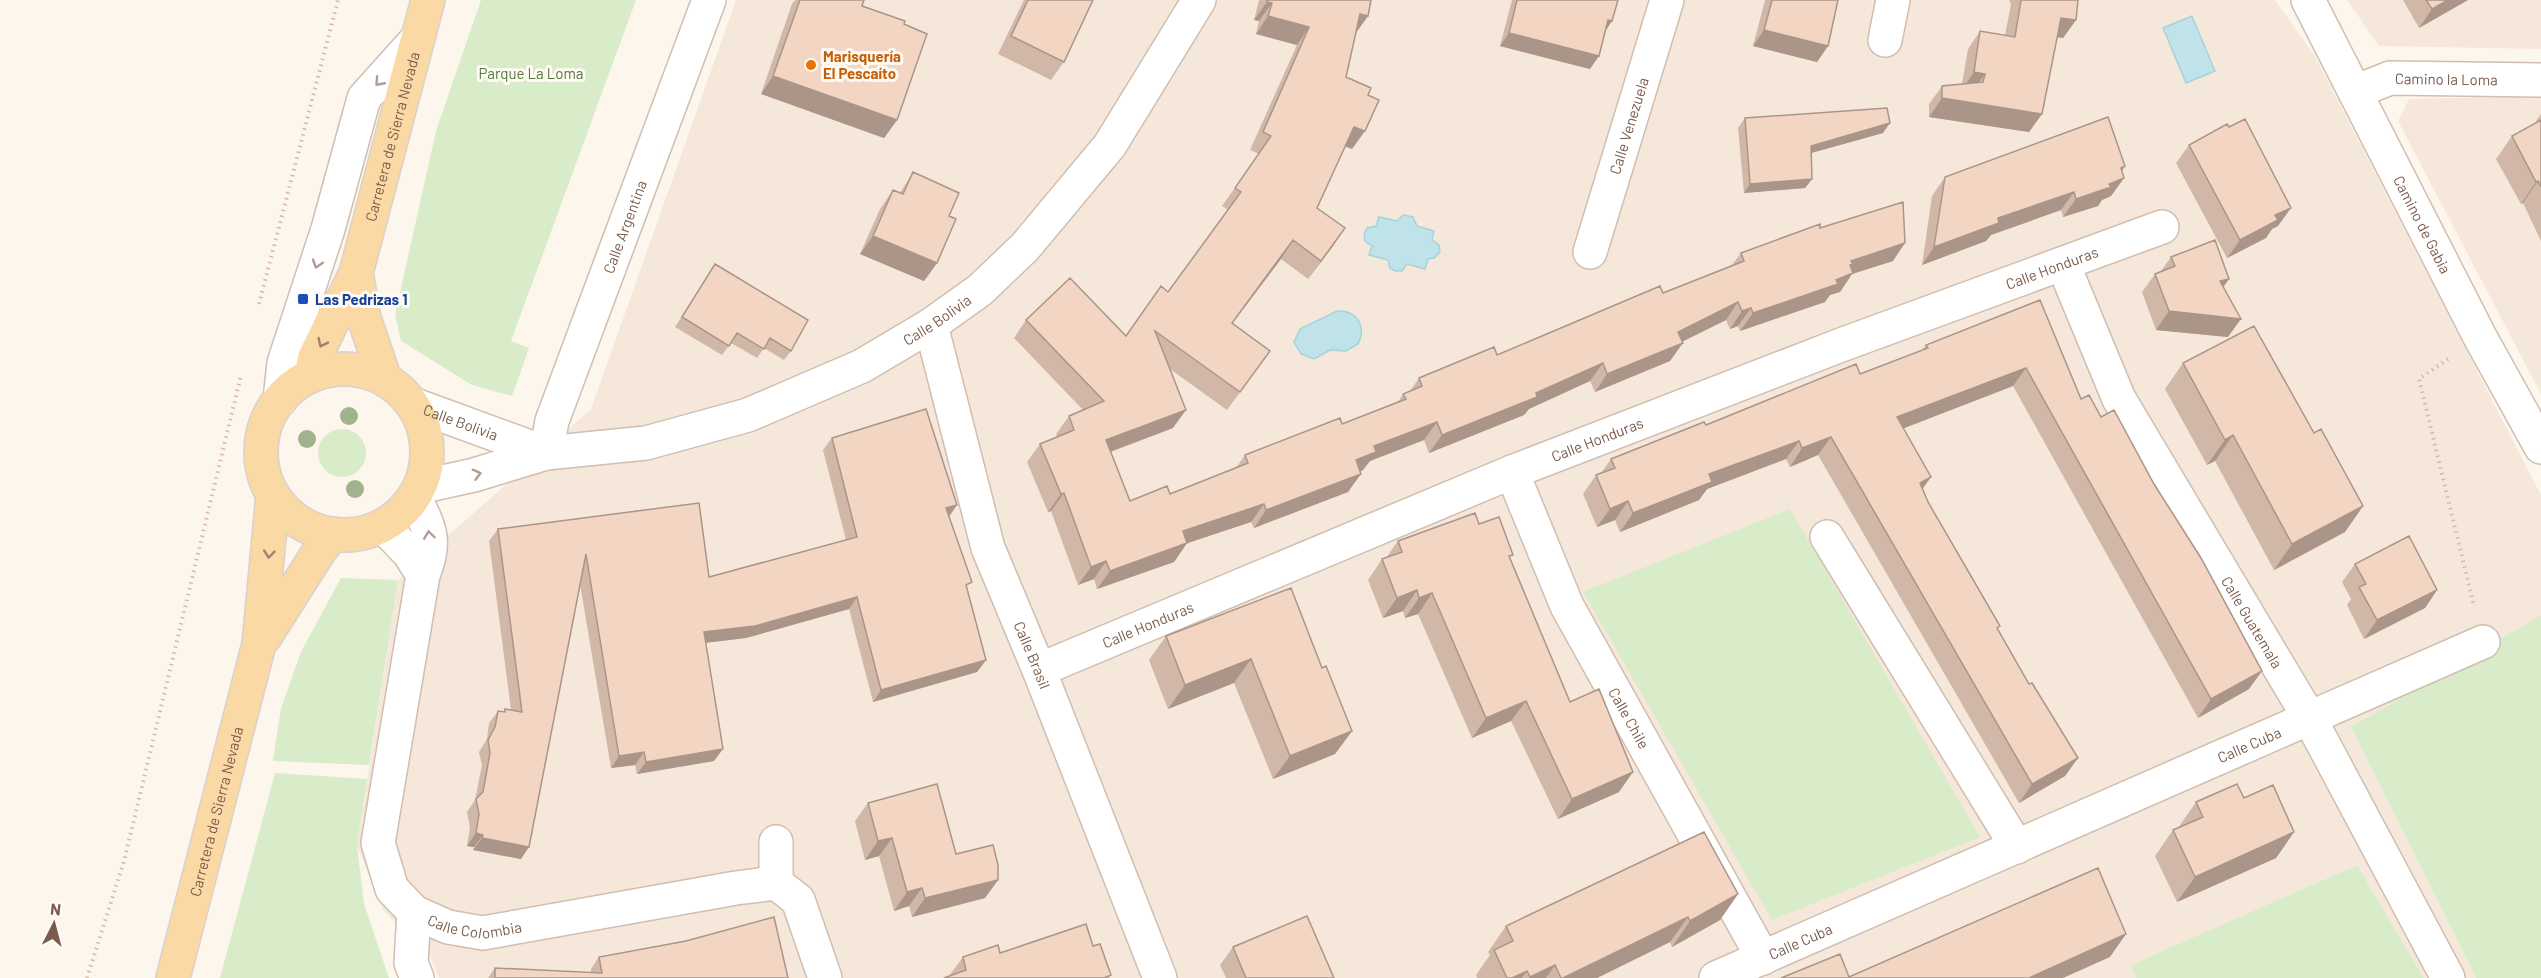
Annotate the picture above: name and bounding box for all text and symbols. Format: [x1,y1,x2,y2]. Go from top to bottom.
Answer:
place label: Marisquería El Pescaíto [823,47,901,82]
street label: Carretera de Sierra Nevada [361,50,423,223]
marker: Marisquería El Pescaíto [804,58,818,72]
park label: Parque La Loma [478,64,584,82]
street label: Camino la Loma [2395,69,2498,88]
one-way arrow [375,75,386,86]
street label: Calle Venezuela [1605,75,1652,176]
street label: Camino de Gabia [2390,172,2455,277]
street label: Calle Argentina [599,177,650,276]
street label: Calle Honduras [2003,242,2100,293]
one-way arrow [311,258,324,269]
place label: Las Pedrizas 1 [315,290,407,308]
street label: Calle Bolivia [900,290,974,349]
marker: Las Pedrizas 1 [296,292,310,306]
one-way arrow [318,336,330,347]
street label: Calle Bolivia [421,400,501,444]
street label: Calle Honduras [1549,413,1646,465]
one-way arrow [471,469,481,481]
one-way arrow [423,530,436,540]
one-way arrow [263,549,276,558]
street label: Calle Guatemala [2218,573,2287,671]
street label: Calle Honduras [1100,597,1196,651]
street label: Calle Brasil [1011,618,1054,691]
street label: Calle Chile [1605,684,1654,752]
street label: Calle Cuba [2215,723,2284,766]
street label: Carretera de Sierra Nevada [185,725,246,898]
north arrow [24,894,84,954]
text: N [49,899,62,919]
street label: Calle Colombia [425,910,523,942]
street label: Calle Cuba [1766,919,1835,963]

